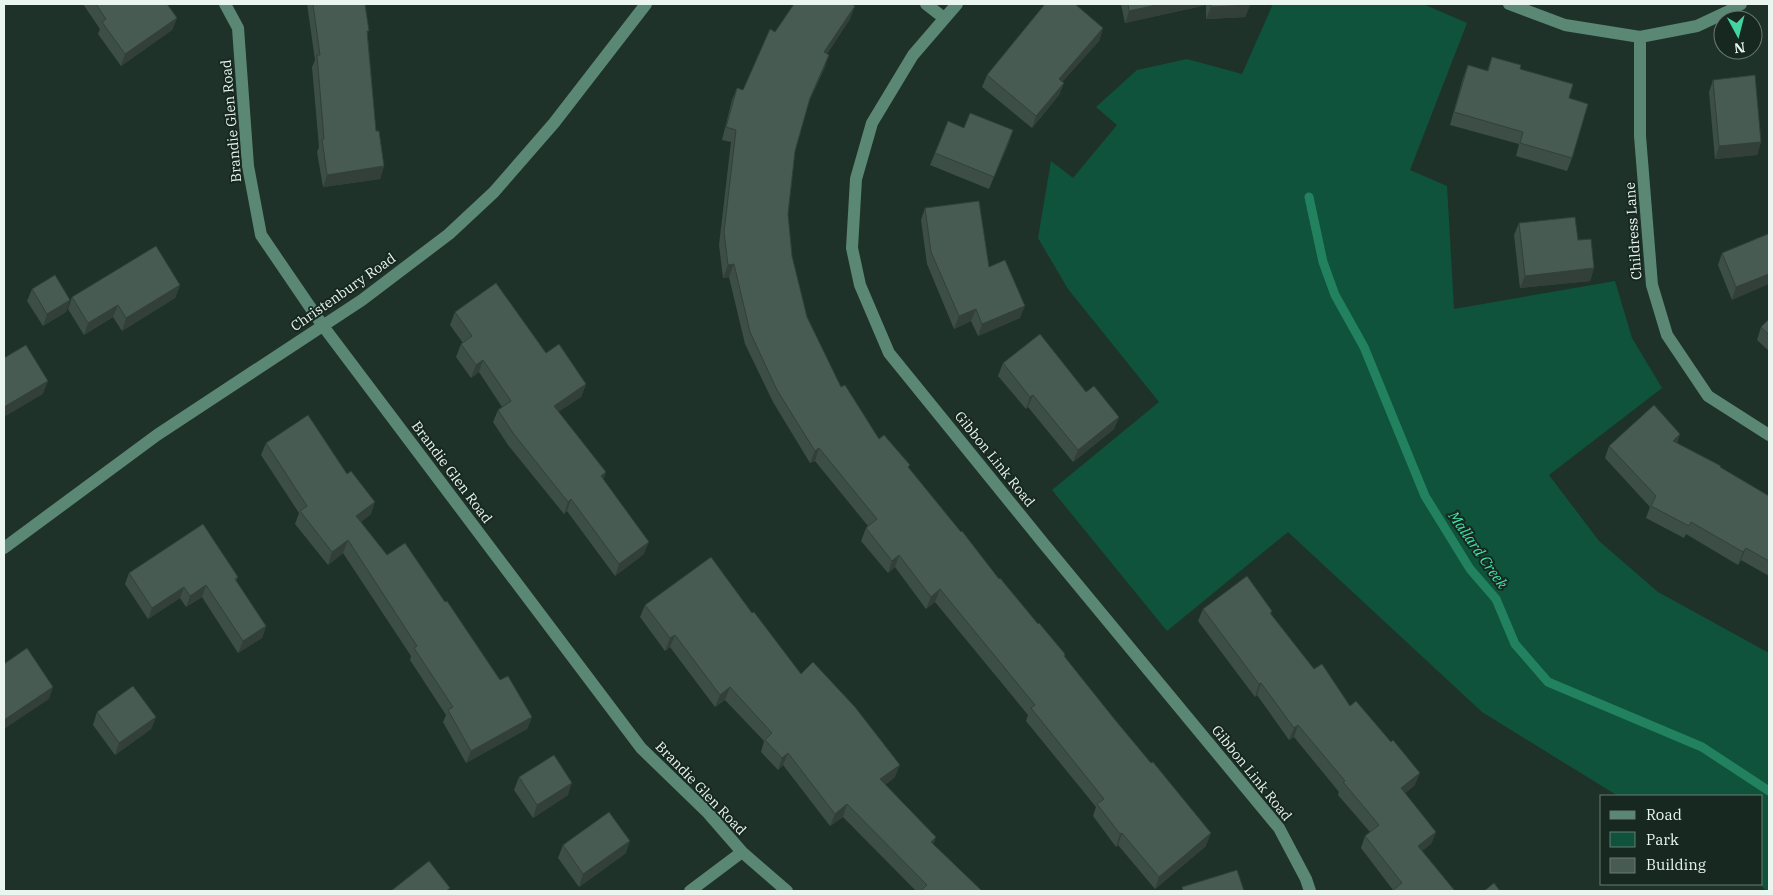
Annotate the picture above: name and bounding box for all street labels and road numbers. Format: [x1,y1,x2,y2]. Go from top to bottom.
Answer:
street label: Brandie Glen Road [217,58,245,183]
street label: Childress Lane [1621,182,1645,280]
street label: Christenbury Road [287,249,399,335]
street label: Gibbon Link Road [951,407,1039,511]
street label: Brandie Glen Road [408,417,497,527]
street label: Gibbon Link Road [1208,721,1296,825]
street label: Brandie Glen Road [652,737,751,839]

